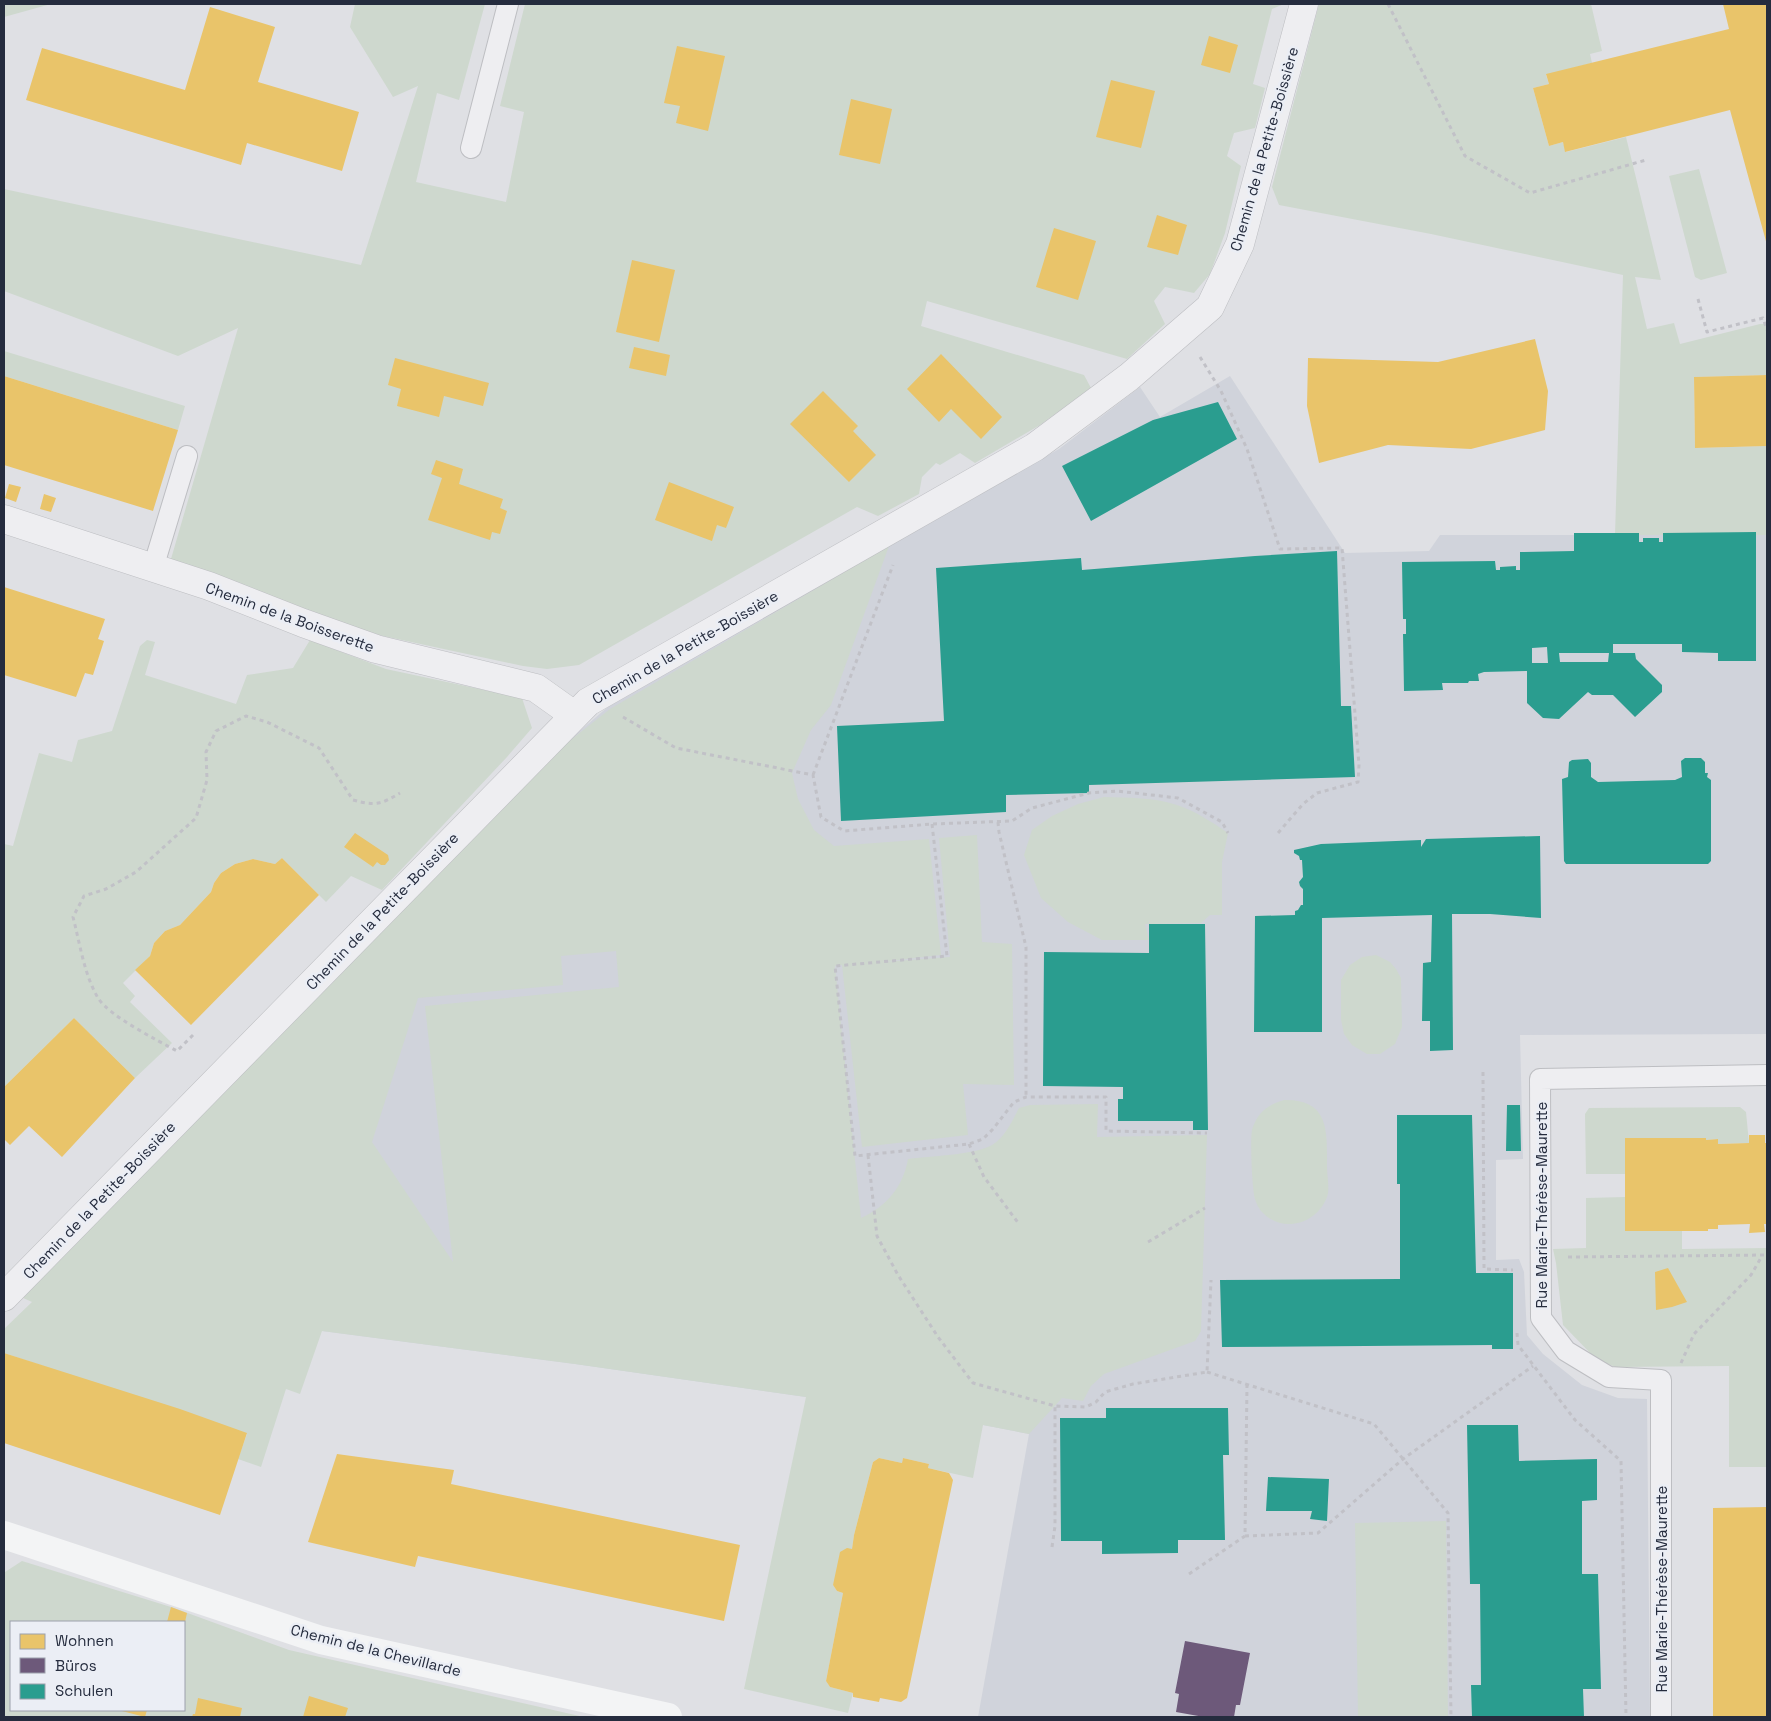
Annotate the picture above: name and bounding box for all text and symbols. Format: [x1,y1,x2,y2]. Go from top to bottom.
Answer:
street label: Chemin de la Petite-Boissière [1226,45,1302,253]
street label: Chemin de la Boisserette [203,578,377,656]
street label: Chemin de la Petite-Boissière [589,586,781,708]
street label: Chemin de la Petite-Boissière [302,828,462,994]
street label: Rue Marie-Thérèse-Maurette [1532,1101,1551,1309]
street label: Chemin de la Petite-Boissière [19,1117,179,1283]
street label: Rue Marie-Thérèse-Maurette [1652,1485,1671,1693]
street label: Chemin de la Chevillarde [289,1620,463,1680]
legend [10,1621,185,1711]
text: Wohnen [55,1631,114,1650]
text: Büros [55,1656,97,1675]
text: Schulen [55,1681,113,1700]

